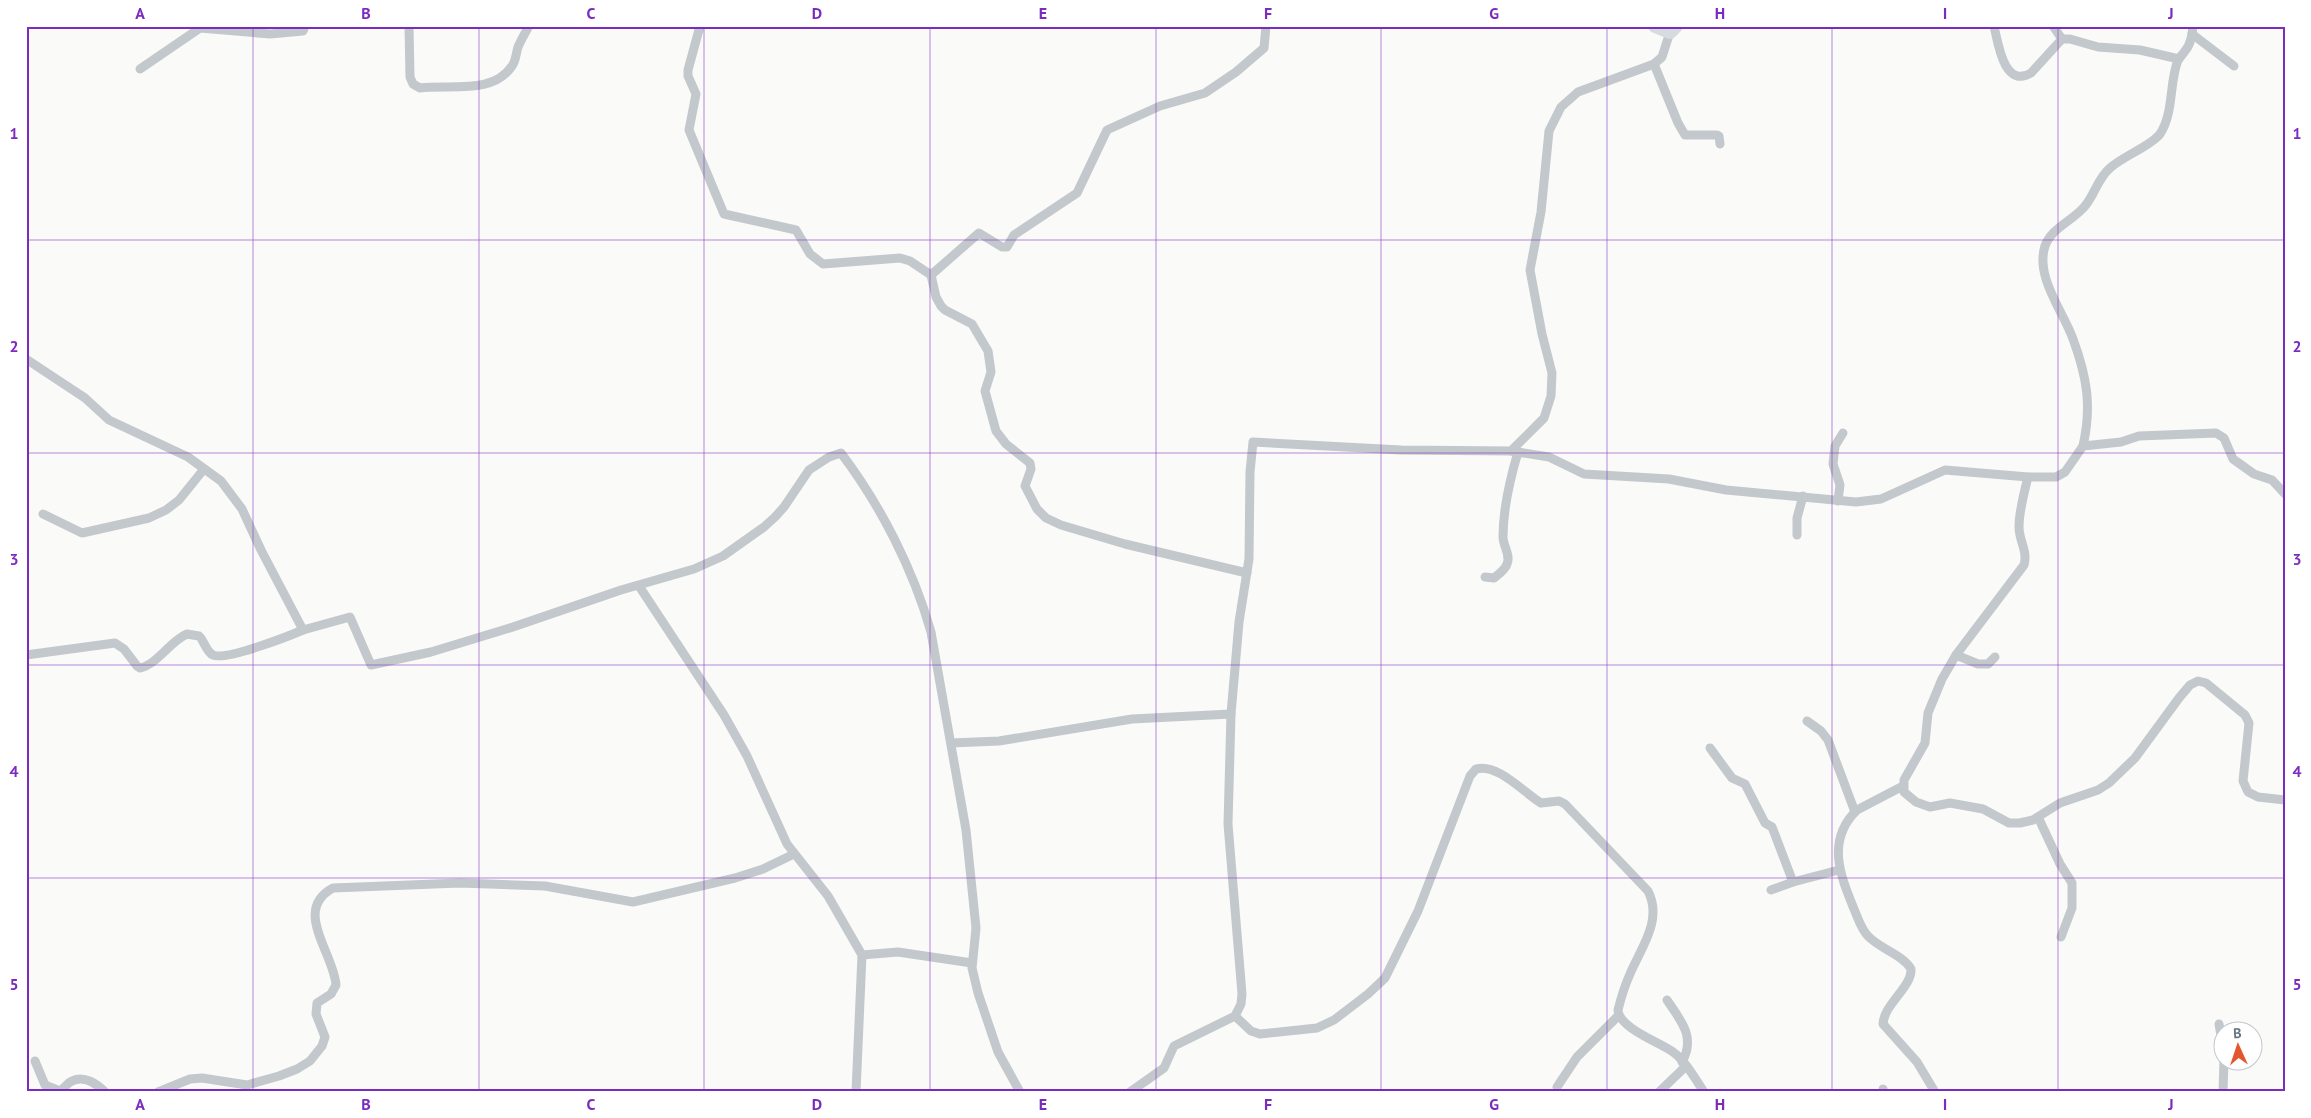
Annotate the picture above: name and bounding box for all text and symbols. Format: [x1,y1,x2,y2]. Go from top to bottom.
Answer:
text: A [135,3,145,23]
text: B [361,3,371,23]
text: C [587,3,596,23]
text: D [812,3,822,23]
text: E [1039,3,1047,23]
text: F [1264,3,1272,23]
text: G [1489,3,1499,23]
text: H [1715,3,1725,23]
text: I [1943,3,1947,23]
text: J [2167,3,2174,23]
text: 1 [9,123,19,143]
text: 1 [2292,123,2302,143]
text: 2 [9,336,19,356]
text: 2 [2292,336,2302,356]
text: 3 [9,549,19,569]
text: 3 [2292,549,2302,569]
text: 4 [9,761,19,781]
text: 4 [2292,761,2302,781]
text: 5 [9,974,19,994]
text: 5 [2292,974,2302,994]
north arrow [2214,1020,2264,1070]
text: B [2233,1024,2242,1042]
text: A [135,1094,145,1114]
text: B [361,1094,371,1114]
text: C [587,1094,596,1114]
text: D [812,1094,822,1114]
text: E [1039,1094,1047,1114]
text: F [1264,1094,1272,1114]
text: G [1489,1094,1499,1114]
text: H [1715,1094,1725,1114]
text: I [1943,1094,1947,1114]
text: J [2167,1094,2174,1114]

